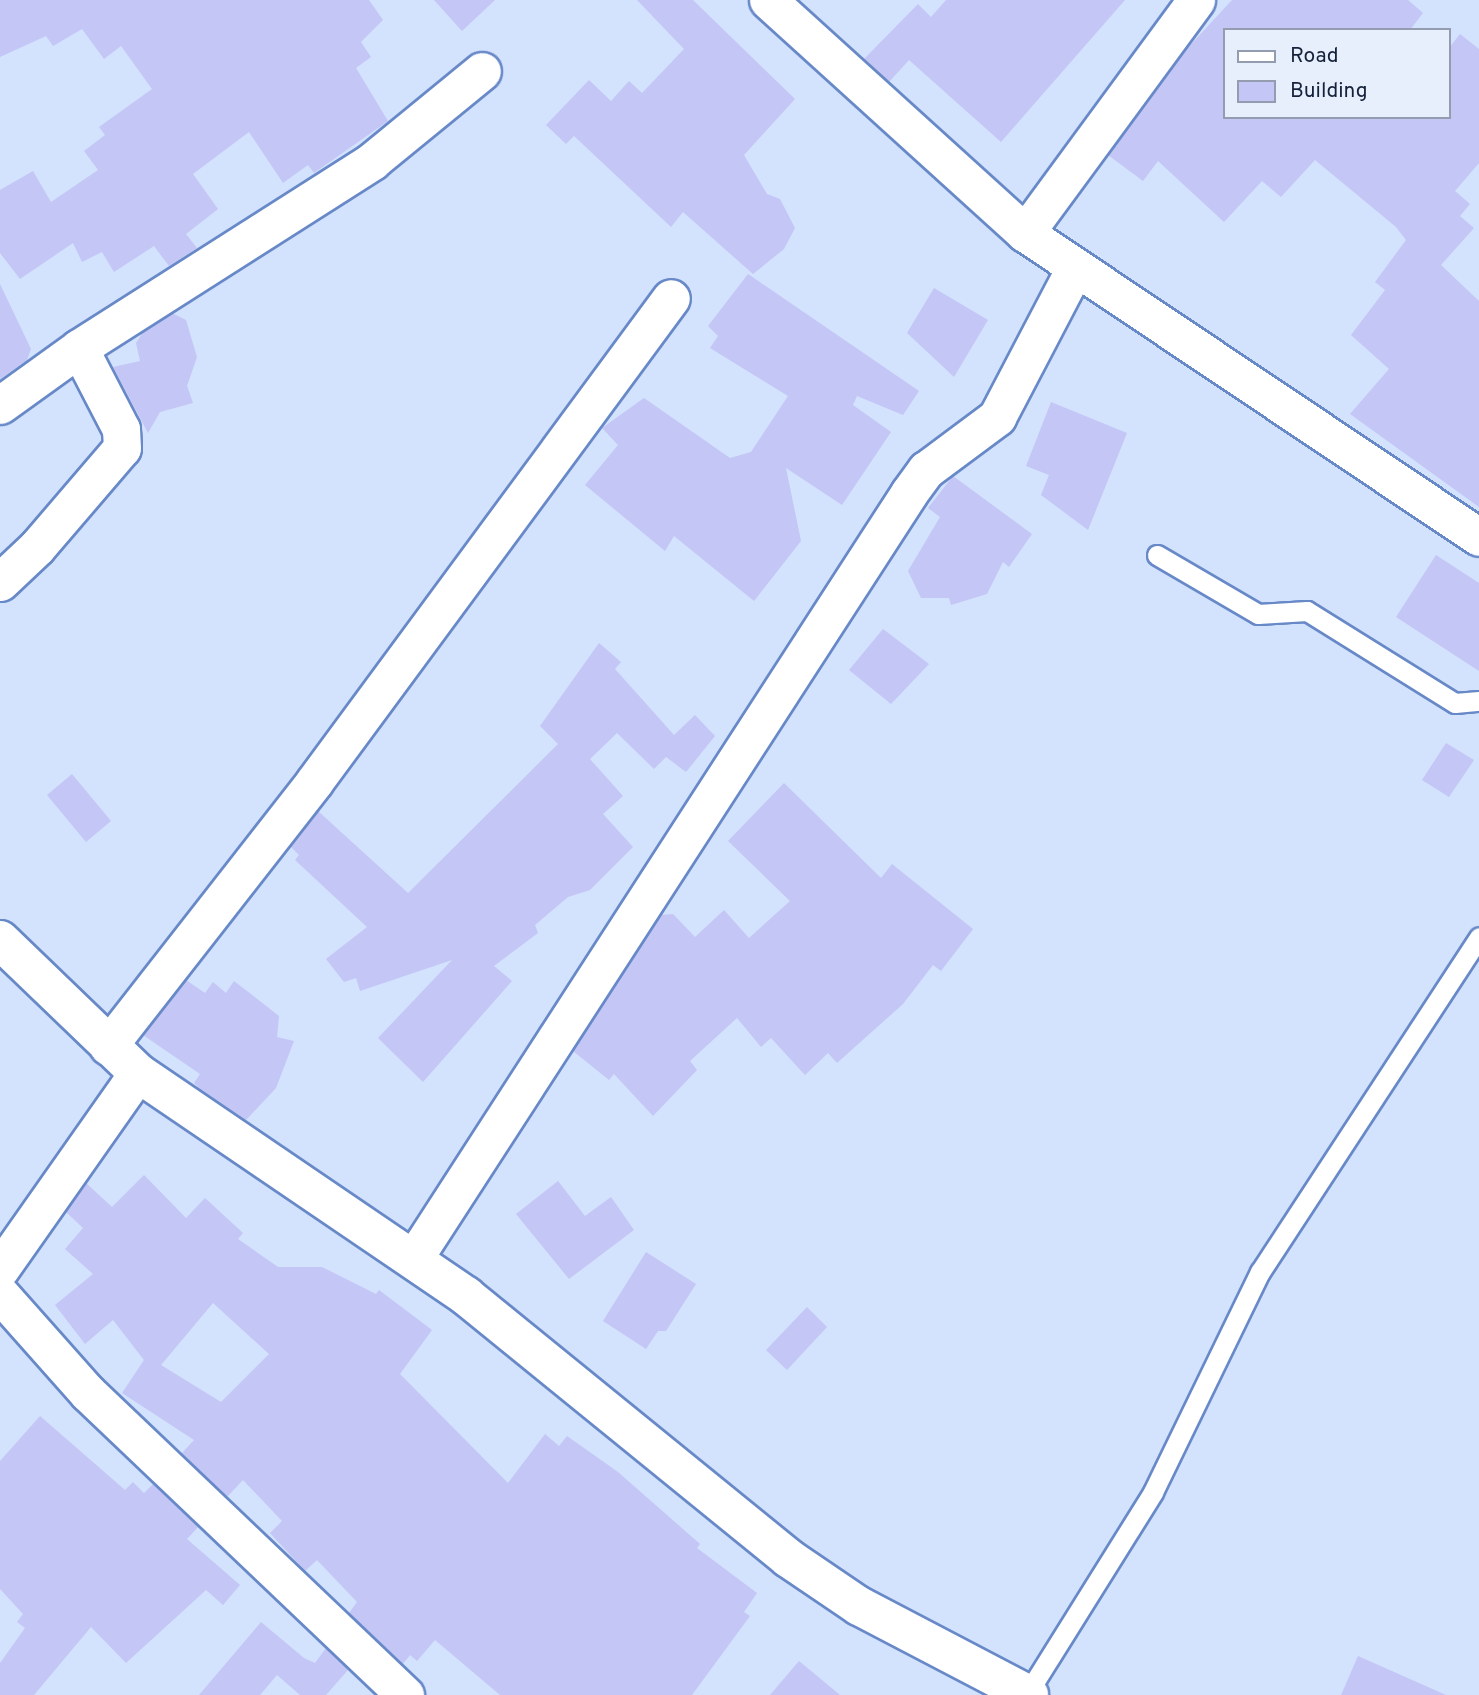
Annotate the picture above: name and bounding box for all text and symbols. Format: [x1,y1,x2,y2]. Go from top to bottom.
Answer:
legend [1224,28,1451,119]
text: Road [1290,43,1339,70]
text: Building [1290,78,1368,105]

